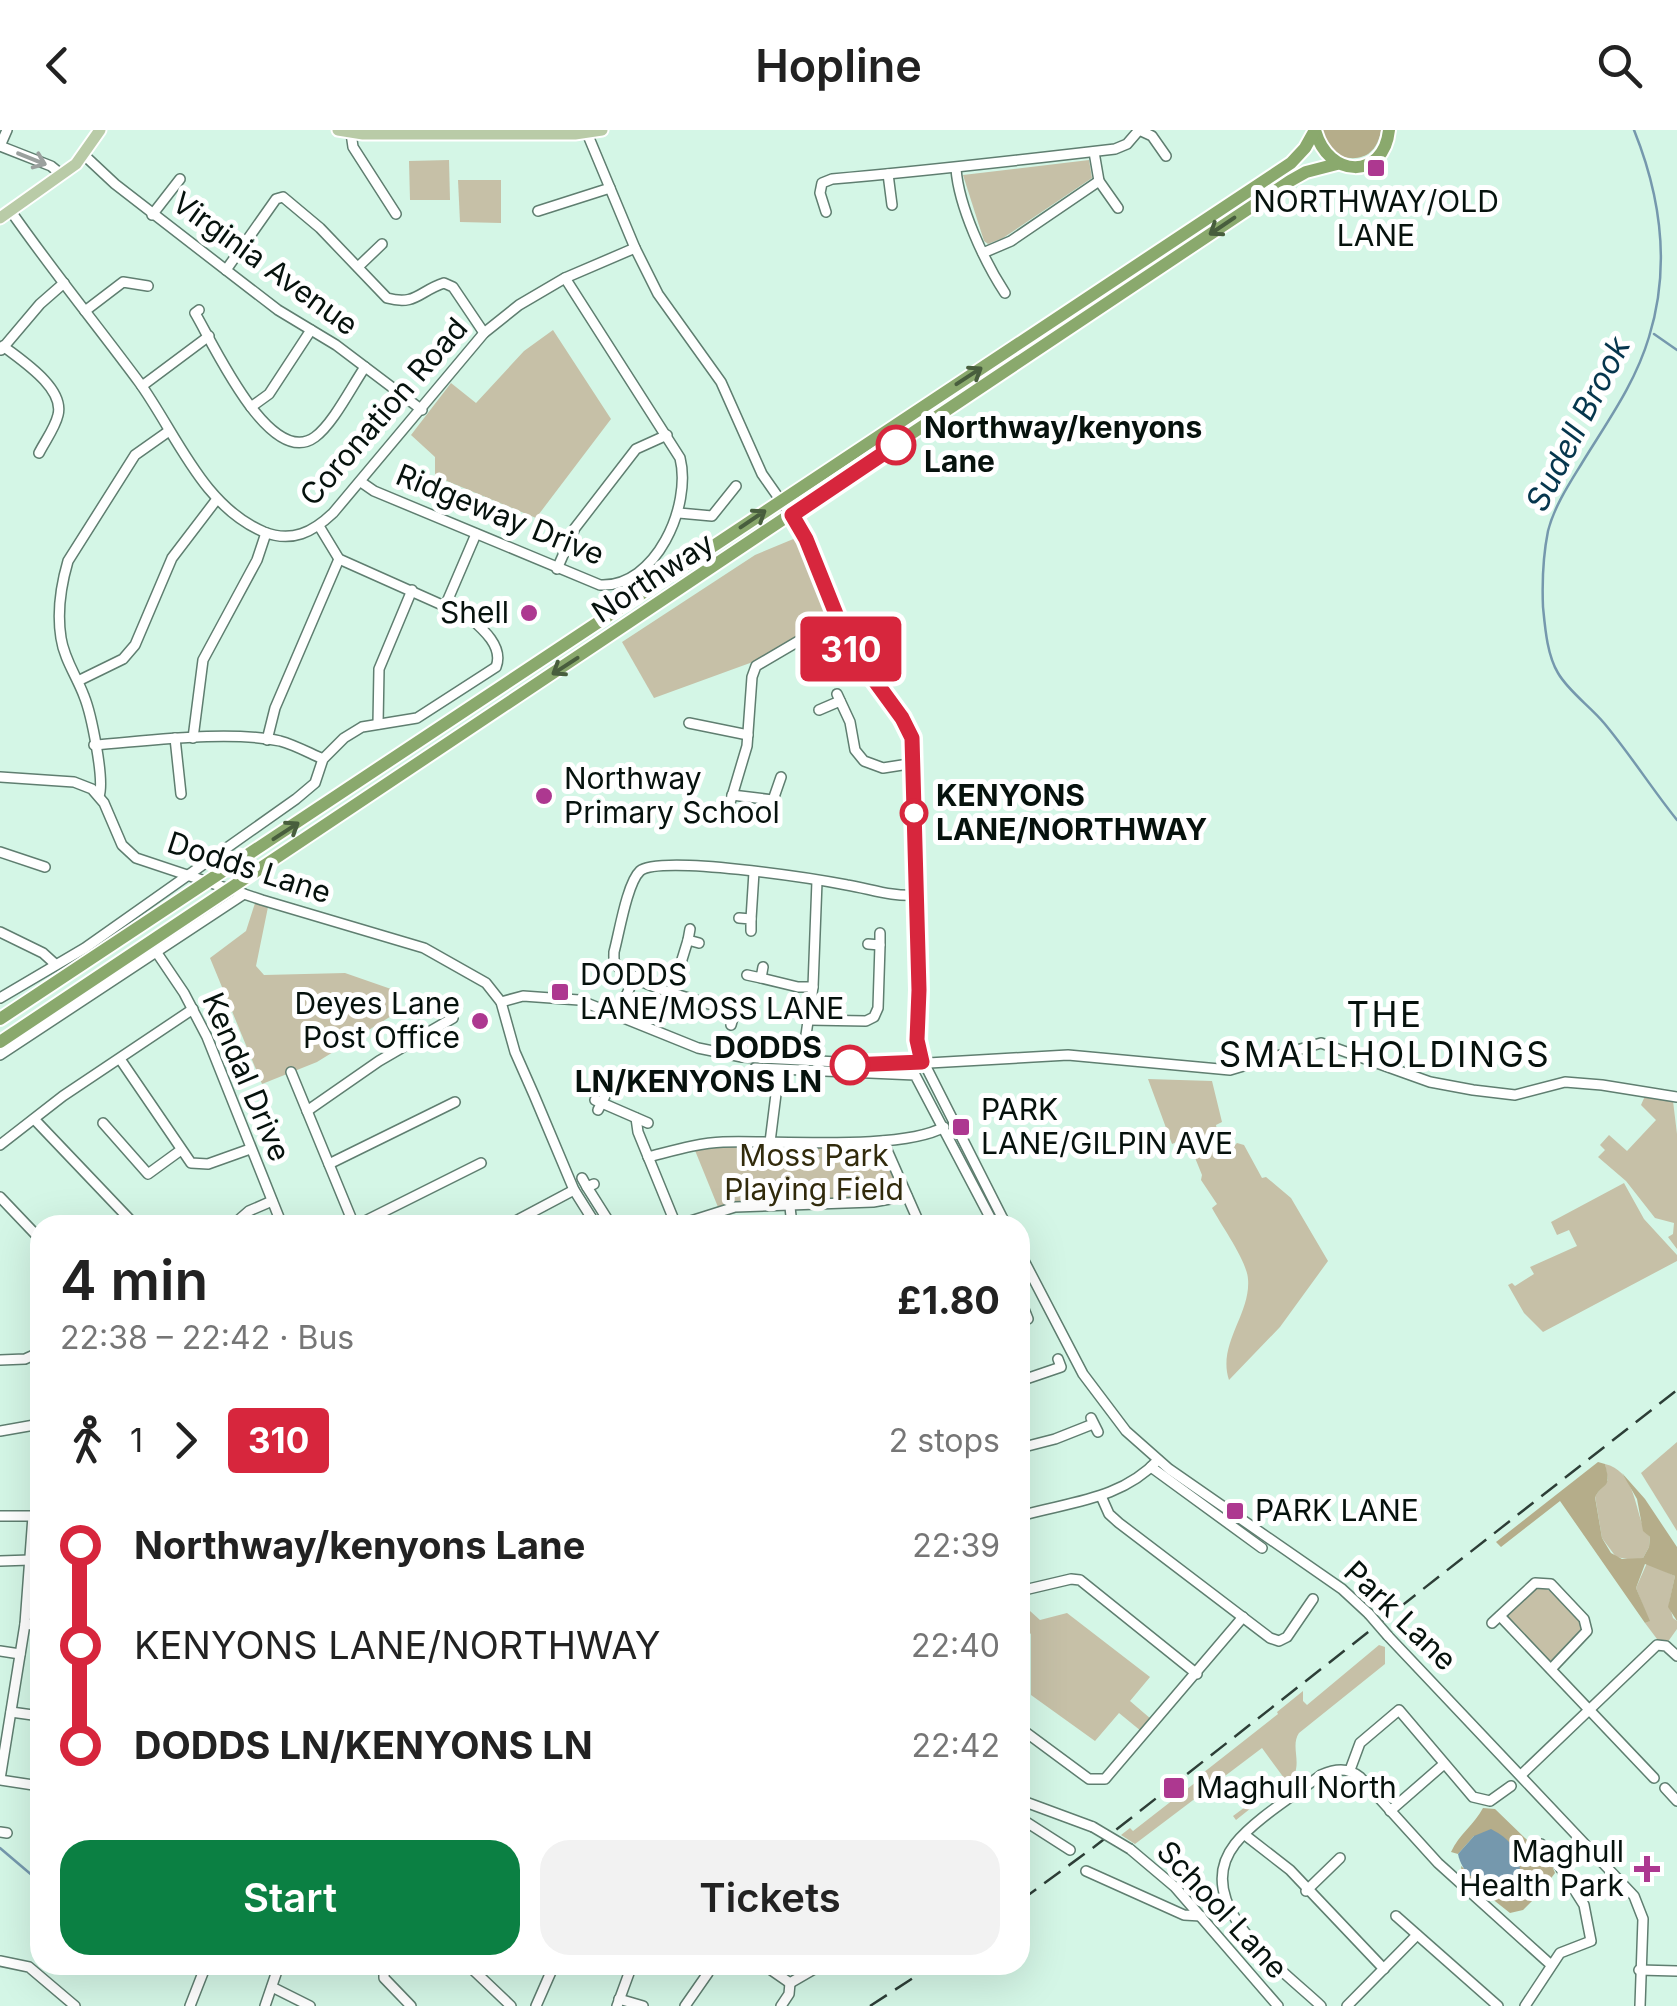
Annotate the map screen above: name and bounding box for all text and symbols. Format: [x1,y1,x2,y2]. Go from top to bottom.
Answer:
icon: back [30,38,85,93]
text: Hopline [755,38,922,93]
icon: search [1592,38,1647,93]
one-way arrow [16,151,47,169]
marker: NORTHWAY/OLD LANE [1365,157,1387,179]
place label: NORTHWAY/OLD LANE [1253,183,1499,253]
street label: Virginia Avenue [166,184,365,342]
one-way arrow [1208,216,1237,237]
street label: Coronation Road [292,310,475,513]
water label: Sudell Brook [1517,329,1639,517]
one-way arrow [954,366,983,387]
place label: Northway/kenyons Lane [924,409,1202,479]
marker: Northway/kenyons Lane [877,426,915,464]
street label: Ridgeway Drive [391,456,610,572]
one-way arrow [739,509,767,530]
street label: Northway [585,524,720,630]
place label: Shell [440,594,509,630]
marker: Shell [518,602,540,624]
line badge: 310 [794,616,908,682]
text: 310 [820,628,882,670]
one-way arrow [551,655,580,676]
place label: Northway Primary School [564,760,780,830]
place label: KENYONS LANE/NORTHWAY [936,777,1207,847]
marker: Northway Primary School [533,785,555,807]
marker: KENYONS LANE/NORTHWAY [901,800,927,826]
one-way arrow [271,820,299,841]
street label: Dodds Lane [163,824,336,910]
place label: DODDS LANE/MOSS LANE [580,956,844,1026]
marker: DODDS LANE/MOSS LANE [549,981,571,1003]
place label: Deyes Lane Post Office [294,985,460,1055]
street label: Kendal Drive [195,987,299,1166]
district label: THE SMALLHOLDINGS [1219,993,1551,1075]
marker: Deyes Lane Post Office [469,1010,491,1032]
place label: DODDS LN/KENYONS LN [575,1029,822,1099]
marker: DODDS LN/KENYONS LN [831,1046,869,1084]
place label: PARK LANE/GILPIN AVE [981,1091,1233,1161]
marker: PARK LANE/GILPIN AVE [950,1116,972,1138]
park label: Moss Park Playing Field [724,1137,904,1207]
text: 4 min [60,1247,208,1313]
text: £1.80 [897,1277,1000,1323]
text: 22:38 – 22:42 · Bus [60,1318,354,1357]
icon: walk [60,1413,115,1468]
icon: forward [158,1413,213,1468]
text: 310 [248,1419,309,1461]
text: 1 [130,1421,143,1460]
text: 2 stops [889,1421,1000,1460]
place label: PARK LANE [1255,1492,1419,1528]
marker: PARK LANE [1224,1500,1246,1522]
text: Northway/kenyons Lane [134,1522,585,1568]
text: 22:39 [912,1526,1000,1565]
street label: Park Lane [1337,1553,1464,1677]
text: KENYONS LANE/NORTHWAY [134,1622,661,1668]
text: 22:40 [911,1626,1000,1665]
text: DODDS LN/KENYONS LN [134,1722,593,1768]
text: 22:42 [912,1726,1000,1765]
place label: Maghull North [1196,1769,1397,1805]
marker: Maghull North [1161,1775,1187,1801]
street label: School Lane [1150,1833,1296,1986]
place label: Maghull Health Park [1459,1833,1625,1903]
button: Start [60,1840,520,1955]
button: Tickets [540,1840,1000,1955]
marker: Maghull Health Park [1634,1856,1660,1882]

